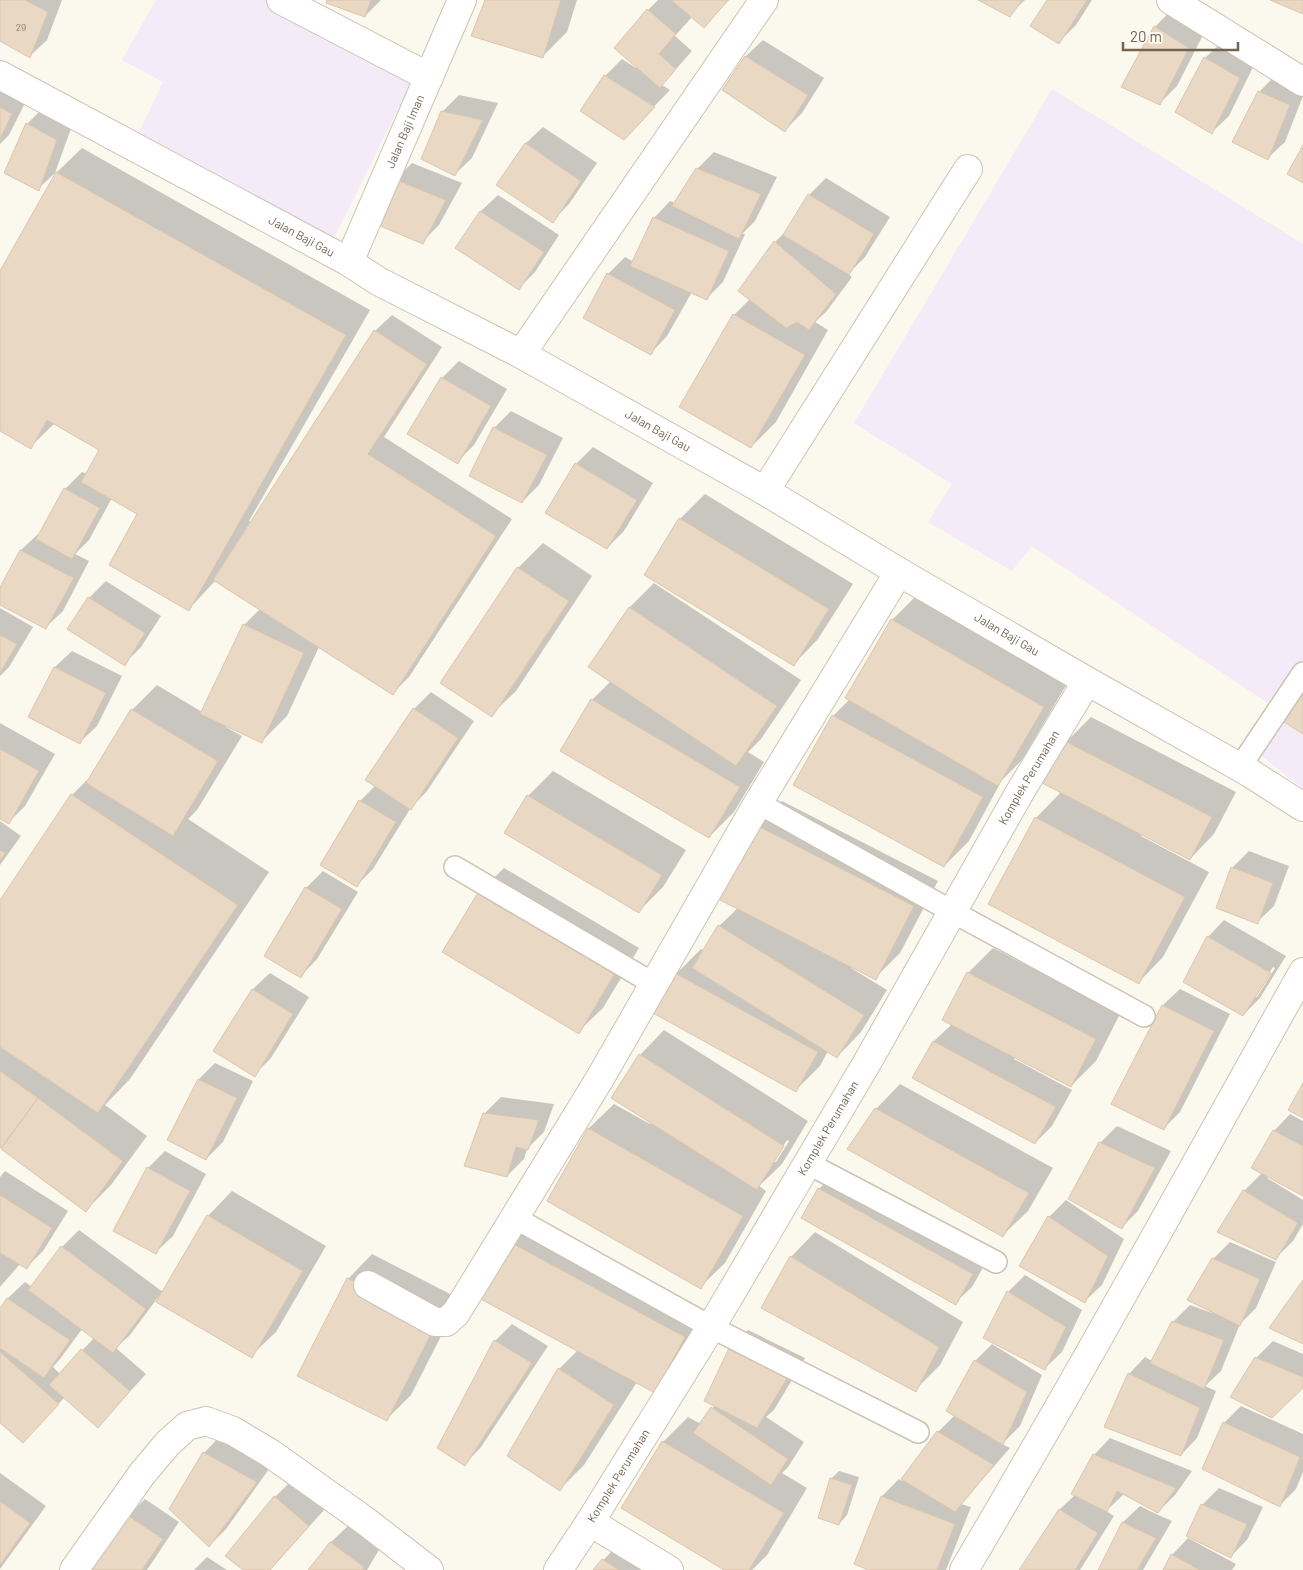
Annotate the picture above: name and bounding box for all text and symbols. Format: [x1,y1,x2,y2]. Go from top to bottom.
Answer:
scale bar [1123,20,1238,52]
house number: 29 [16,21,26,33]
text: 20 m [1130,27,1162,45]
street label: Jalan Baji Iman [382,92,426,170]
street label: Jalan Baji Gau [267,212,337,259]
street label: Jalan Baji Gau [623,406,693,454]
street label: Jalan Baji Gau [972,609,1042,658]
street label: Komplek Perumahan [995,727,1062,827]
street label: Komplek Perumahan [794,1078,861,1177]
street label: Komplek Perumahan [584,1426,652,1525]

